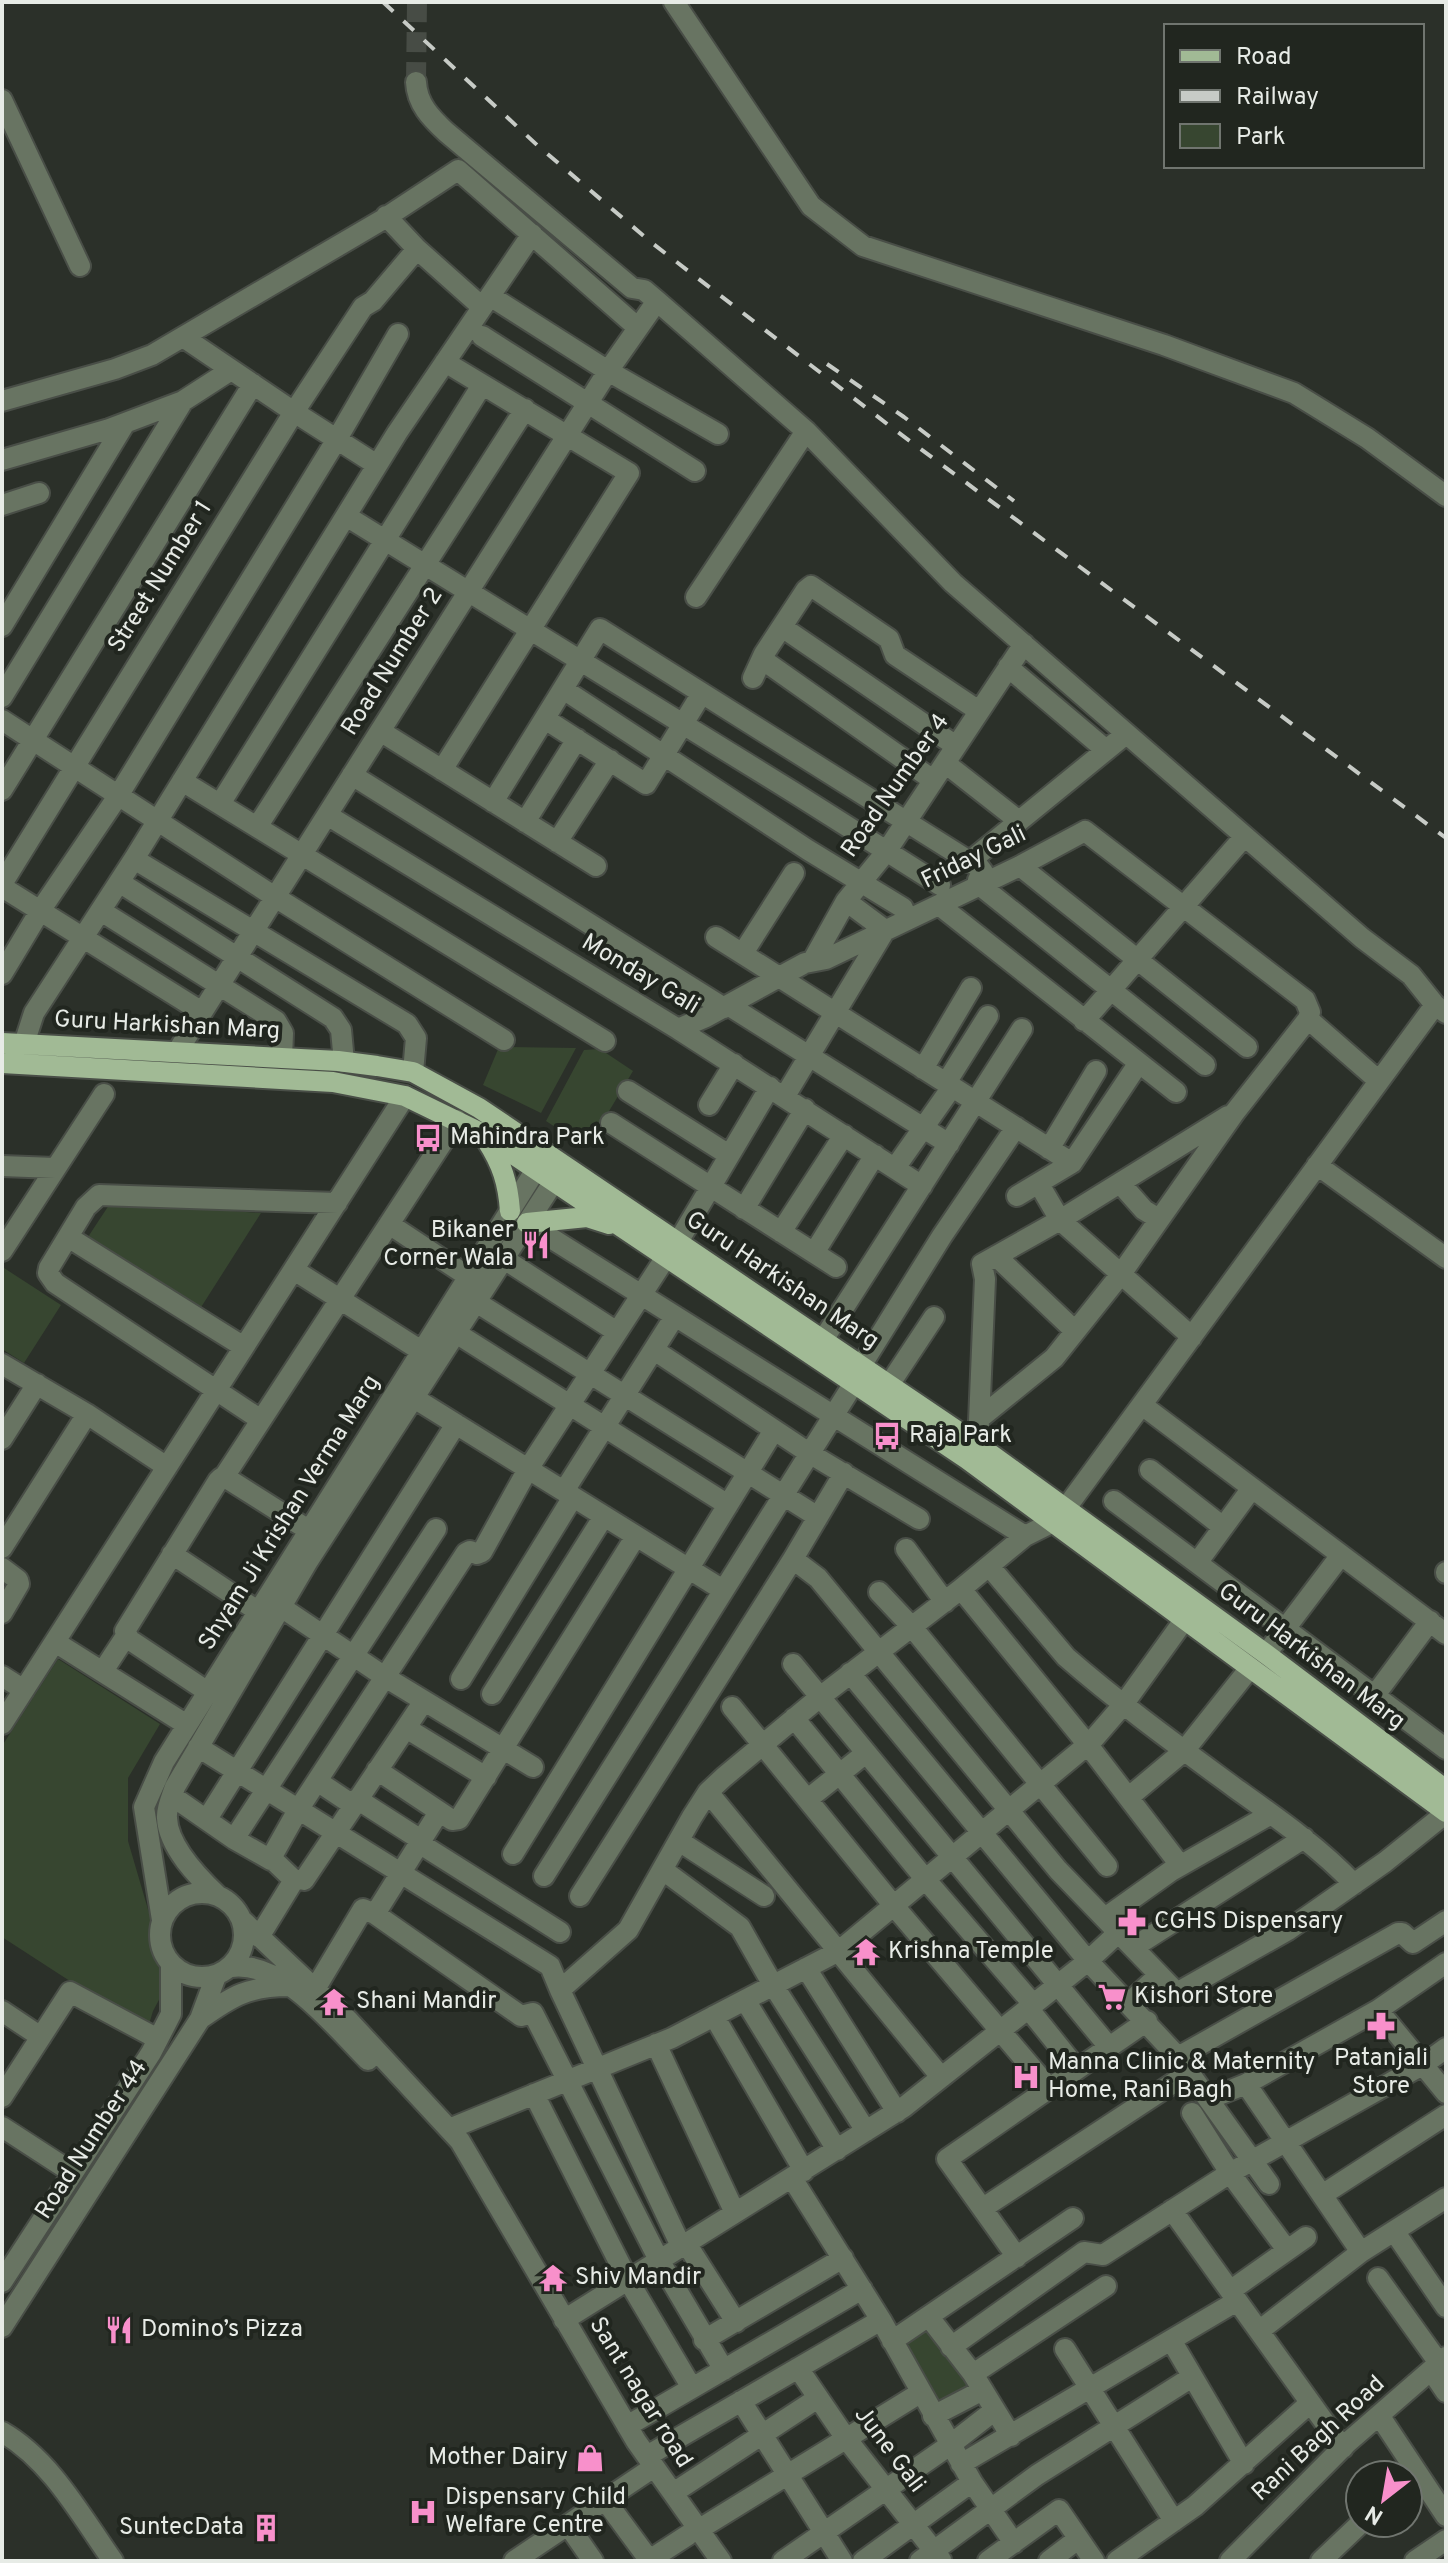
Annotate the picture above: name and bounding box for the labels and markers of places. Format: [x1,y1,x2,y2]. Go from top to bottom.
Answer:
bus stop icon: Mahindra Park [413,1123,443,1153]
place label: Mahindra Park [450,1123,605,1153]
place label: Bikaner Corner Wala [383,1216,514,1274]
restaurant icon: Bikaner Corner Wala [521,1230,551,1260]
bus stop icon: Raja Park [872,1421,902,1451]
place label: Raja Park [909,1421,1012,1451]
pharmacy icon: CGHS Dispensary [1117,1907,1147,1937]
place label: CGHS Dispensary [1154,1907,1343,1937]
temple icon: Krishna Temple [851,1937,881,1967]
place label: Krishna Temple [888,1937,1054,1967]
supermarket icon: Kishori Store [1097,1982,1127,2012]
place label: Kishori Store [1134,1982,1273,2012]
temple icon: Shani Mandir [319,1987,349,2017]
place label: Shani Mandir [356,1987,497,2017]
pharmacy icon: Patanjali Store [1366,2011,1396,2041]
place label: Patanjali Store [1334,2044,1428,2102]
place label: Manna Clinic & Maternity Home, Rani Bagh [1048,2048,1315,2106]
hospital icon: Manna Clinic & Maternity Home, Rani Bagh [1011,2062,1041,2092]
temple icon: Shiv Mandir [538,2263,568,2293]
place label: Shiv Mandir [575,2263,701,2293]
restaurant icon: Domino’s Pizza [104,2315,134,2345]
place label: Domino’s Pizza [141,2315,303,2345]
place label: Mother Dairy [428,2443,568,2473]
shop icon: Mother Dairy [575,2443,605,2473]
place label: Dispensary Child Welfare Centre [445,2483,626,2541]
hospital icon: Dispensary Child Welfare Centre [408,2497,438,2527]
place label: SuntecData [119,2513,244,2543]
building icon: SuntecData [251,2513,281,2543]

